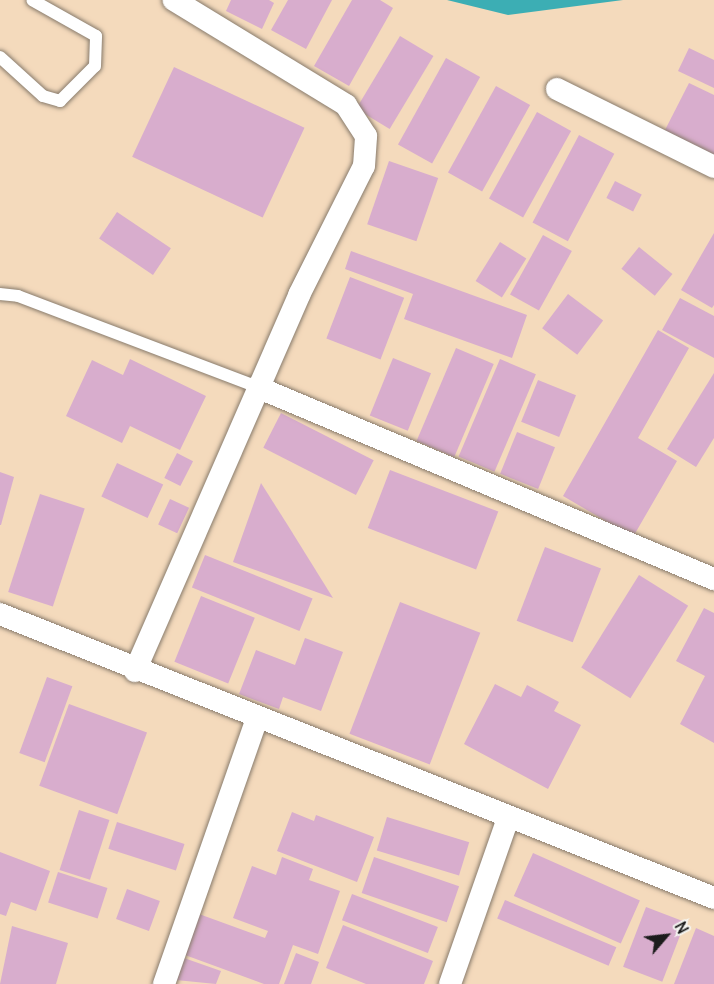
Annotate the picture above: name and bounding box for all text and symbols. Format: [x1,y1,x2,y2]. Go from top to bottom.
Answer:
north arrow [636,906,696,966]
text: N [670,918,693,937]

